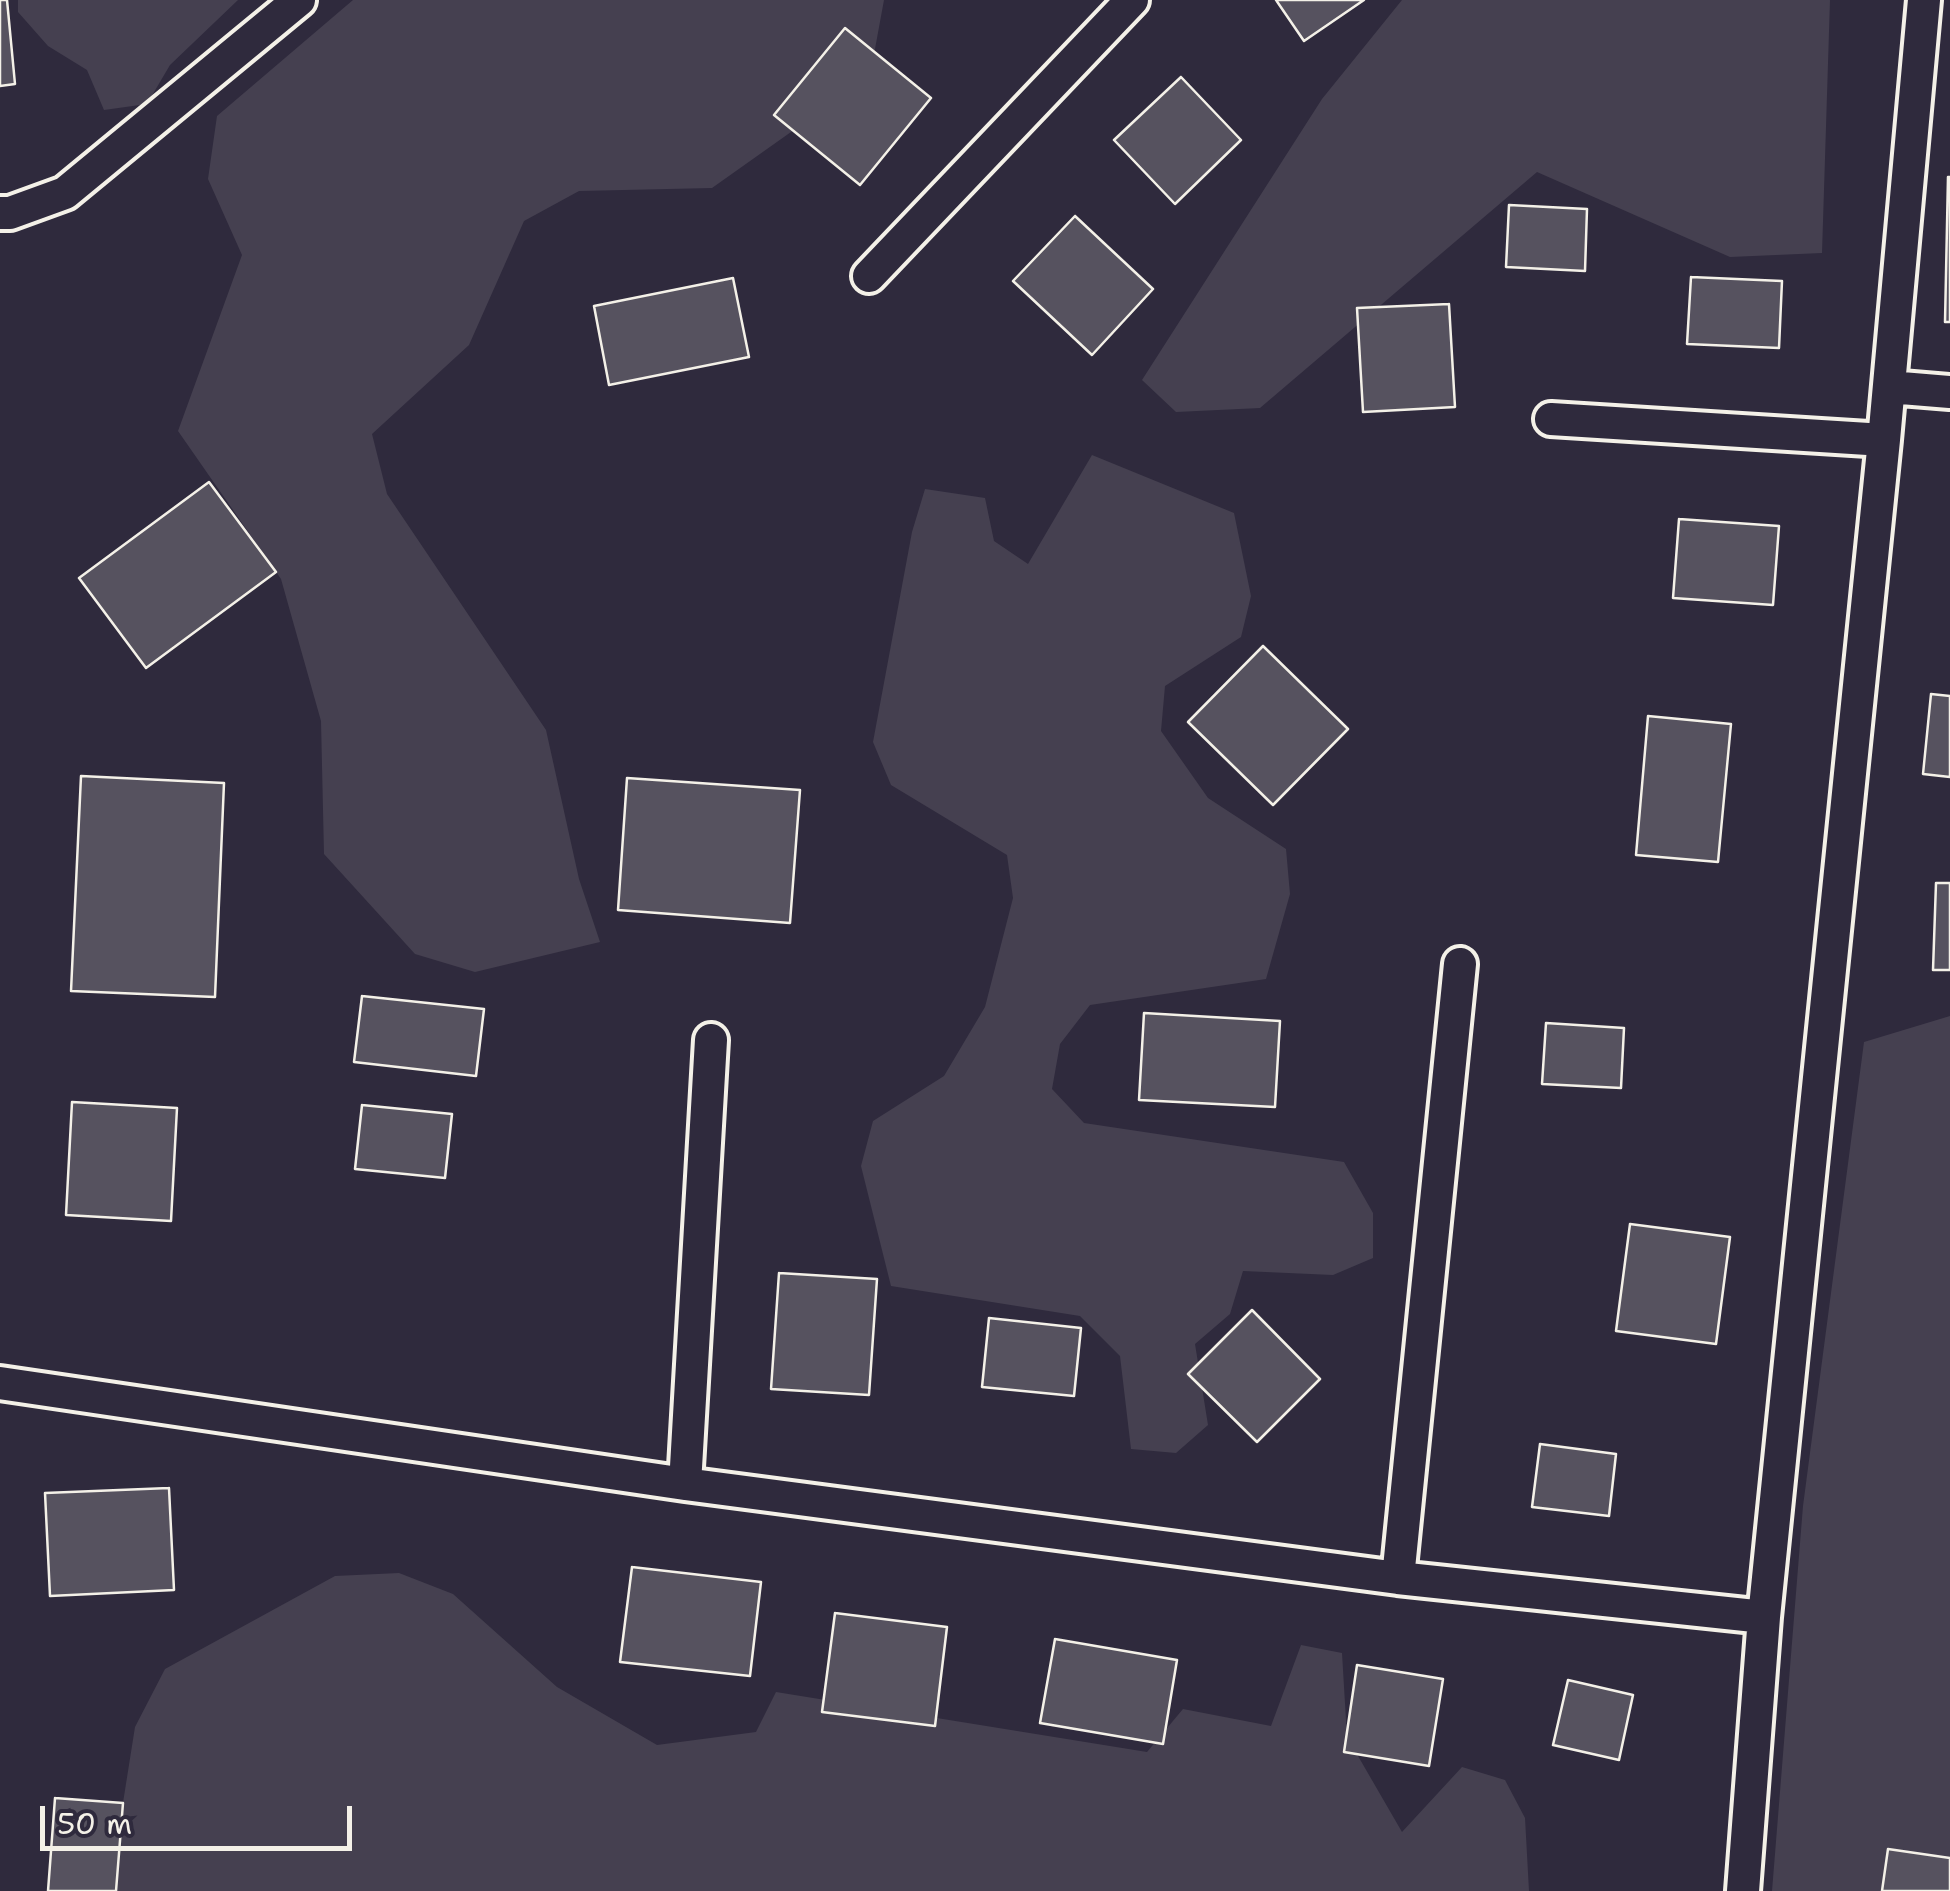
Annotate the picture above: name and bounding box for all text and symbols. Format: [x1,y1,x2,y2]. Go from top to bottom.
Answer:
scale bar [45,1786,358,1848]
text: 50 m [57,1803,132,1844]

